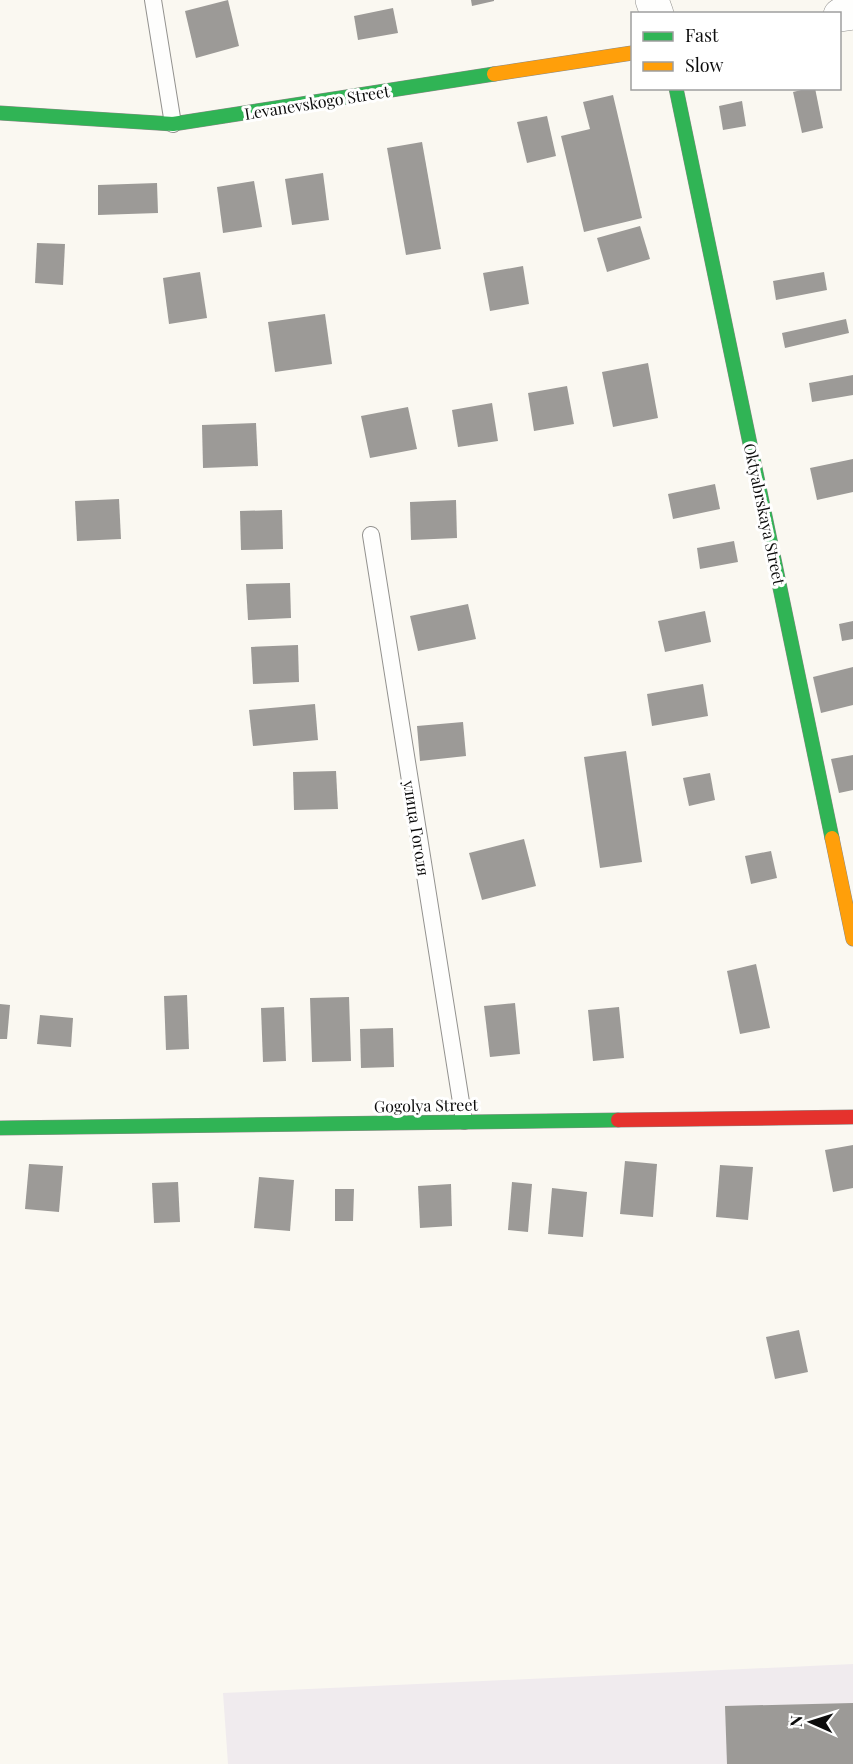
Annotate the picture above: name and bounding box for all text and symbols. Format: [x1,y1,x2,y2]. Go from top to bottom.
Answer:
legend [631,12,841,90]
text: Fast [685,23,719,47]
text: Slow [685,53,723,77]
street label: Levanevskogo Street [243,80,391,124]
street label: Oktyabrskaya Street [740,441,790,587]
street label: улица Гоголя [399,778,435,878]
street label: Gogolya Street [374,1094,479,1116]
north arrow [781,1692,841,1752]
text: N [785,1714,806,1728]

